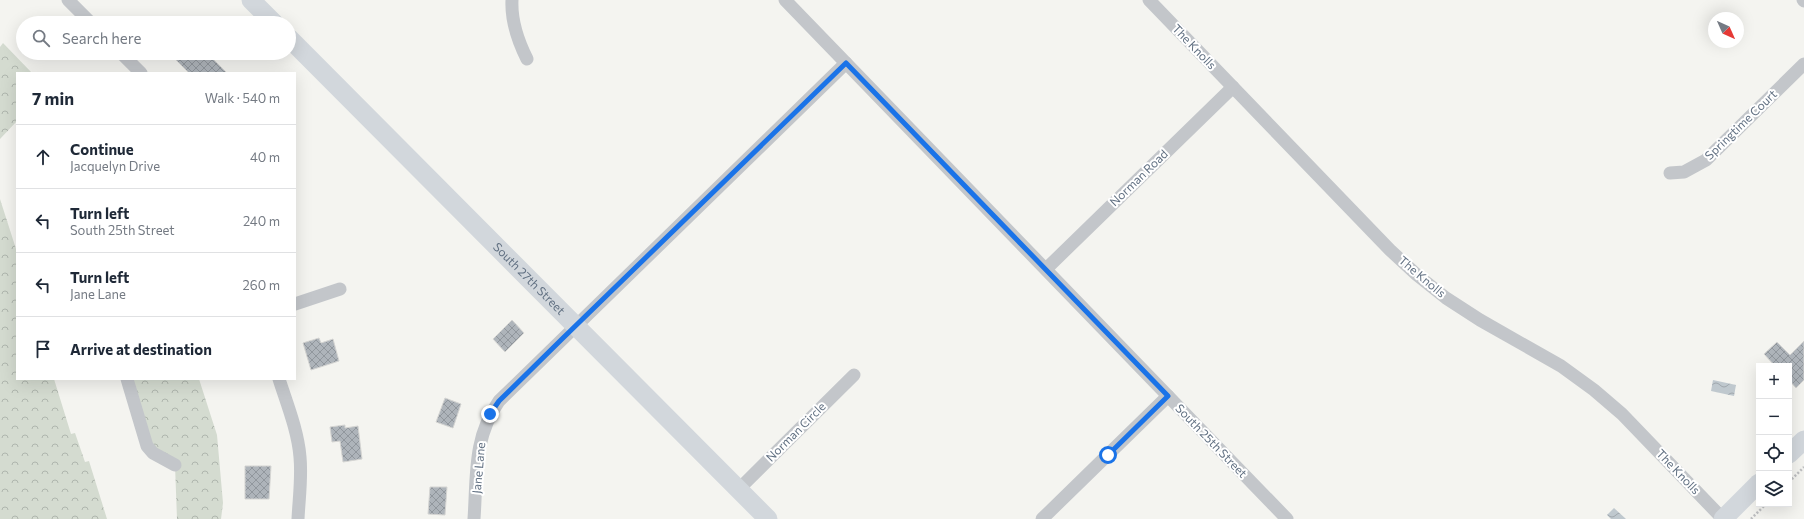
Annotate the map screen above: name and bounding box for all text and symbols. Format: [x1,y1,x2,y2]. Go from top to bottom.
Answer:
north arrow [1708,12,1744,48]
search box [16,16,296,60]
street label: The Knolls [1170,21,1220,72]
icon: search [30,27,52,49]
text: Search here [62,29,141,47]
street label: Springtime Court [1702,86,1779,162]
text: 7 min [32,88,74,109]
text: Walk · 540 m [205,90,280,106]
text: Continue [70,140,134,158]
icon: ahead [32,146,54,168]
street label: Norman Road [1106,146,1170,208]
text: 40 m [250,149,280,165]
text: Jacquelyn Drive [70,158,160,174]
text: Turn left [70,204,129,222]
icon: left [32,210,54,232]
text: 240 m [243,213,280,229]
text: South 25th Street [70,222,175,238]
street label: South 27th Street [491,239,569,317]
street label: The Knolls [1396,253,1449,300]
text: Turn left [70,268,129,286]
icon: left [32,274,54,296]
text: 260 m [243,277,280,293]
text: Jane Lane [70,286,126,302]
icon: arrive [32,338,54,360]
text: Arrive at destination [70,340,212,358]
map controls [1756,363,1792,507]
button: + [1756,363,1792,399]
street label: Norman Circle [763,399,828,464]
button: − [1756,399,1792,435]
street label: South 25th Street [1173,401,1250,480]
route end [481,405,499,423]
button: locate [1756,435,1792,471]
street label: Jane Lane [469,442,488,494]
route start [1099,446,1117,464]
street label: The Knolls [1654,446,1704,497]
button: layers [1756,471,1792,507]

